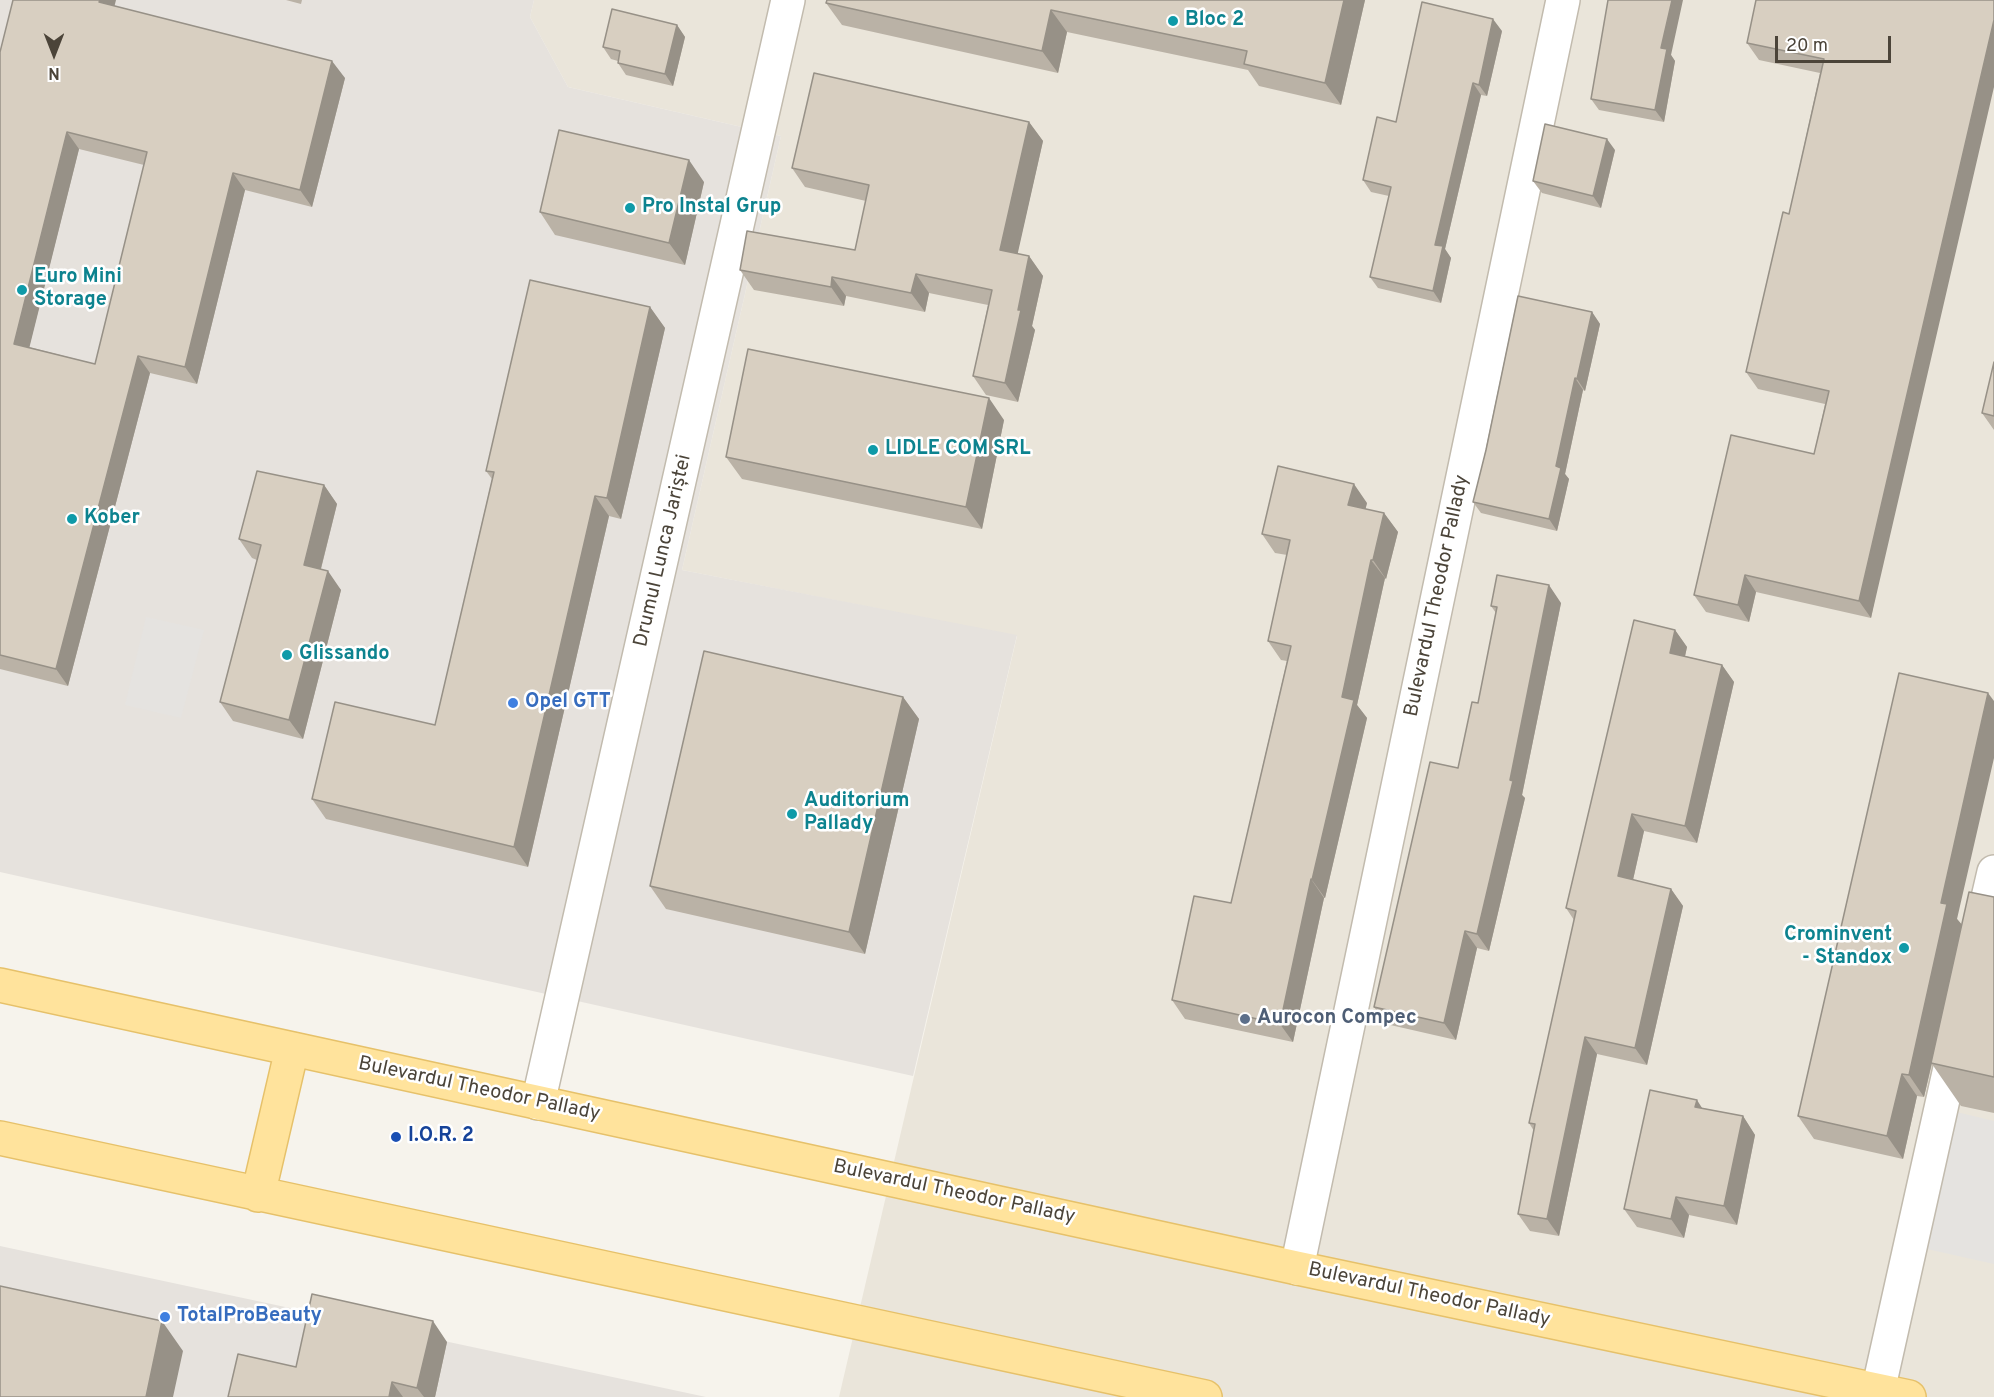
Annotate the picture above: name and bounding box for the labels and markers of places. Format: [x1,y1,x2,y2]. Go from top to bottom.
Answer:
place label: Bloc 2 [1185,9,1244,33]
marker: Bloc 2 [1166,14,1180,28]
place label: Pro Instal Grup [642,196,781,220]
marker: Pro Instal Grup [623,201,637,215]
place label: Euro Mini Storage [34,266,122,313]
marker: Euro Mini Storage [15,283,29,297]
place label: LIDLE COM SRL [885,438,1030,462]
marker: LIDLE COM SRL [866,443,880,457]
place label: Kober [84,507,140,531]
marker: Kober [65,512,79,526]
place label: Glissando [299,643,390,667]
marker: Glissando [280,648,294,662]
place label: Opel GTT [525,691,611,715]
marker: Opel GTT [506,696,520,710]
place label: Auditorium Pallady [804,790,909,837]
marker: Auditorium Pallady [785,807,799,821]
place label: Crominvent - Standox [1784,924,1892,971]
marker: Crominvent - Standox [1897,941,1911,955]
place label: Aurocon Compec [1257,1007,1417,1031]
marker: Aurocon Compec [1238,1012,1252,1026]
place label: I.O.R. 2 [408,1125,474,1149]
marker: I.O.R. 2 [389,1130,403,1144]
place label: TotalProBeauty [177,1305,322,1329]
marker: TotalProBeauty [158,1310,172,1324]

